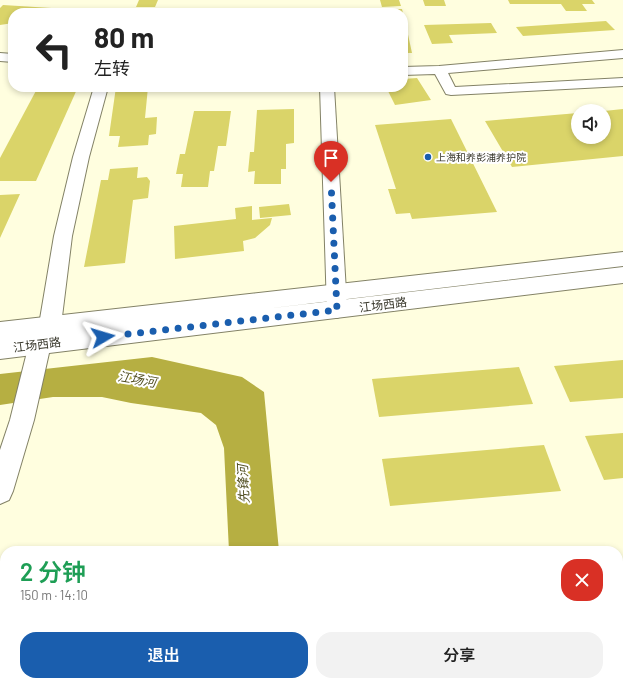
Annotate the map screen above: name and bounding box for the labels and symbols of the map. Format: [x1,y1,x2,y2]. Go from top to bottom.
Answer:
pin [314,141,348,182]
place label: 上海和养彭浦养护院 [436,151,526,163]
marker: 上海和养彭浦养护院 [423,152,433,162]
street label: 江场西路 [358,294,408,314]
position arrow [82,316,124,358]
street label: 江场西路 [12,334,62,354]
water label: 江场河 [116,368,161,391]
water label: 先锋河 [234,461,252,504]

